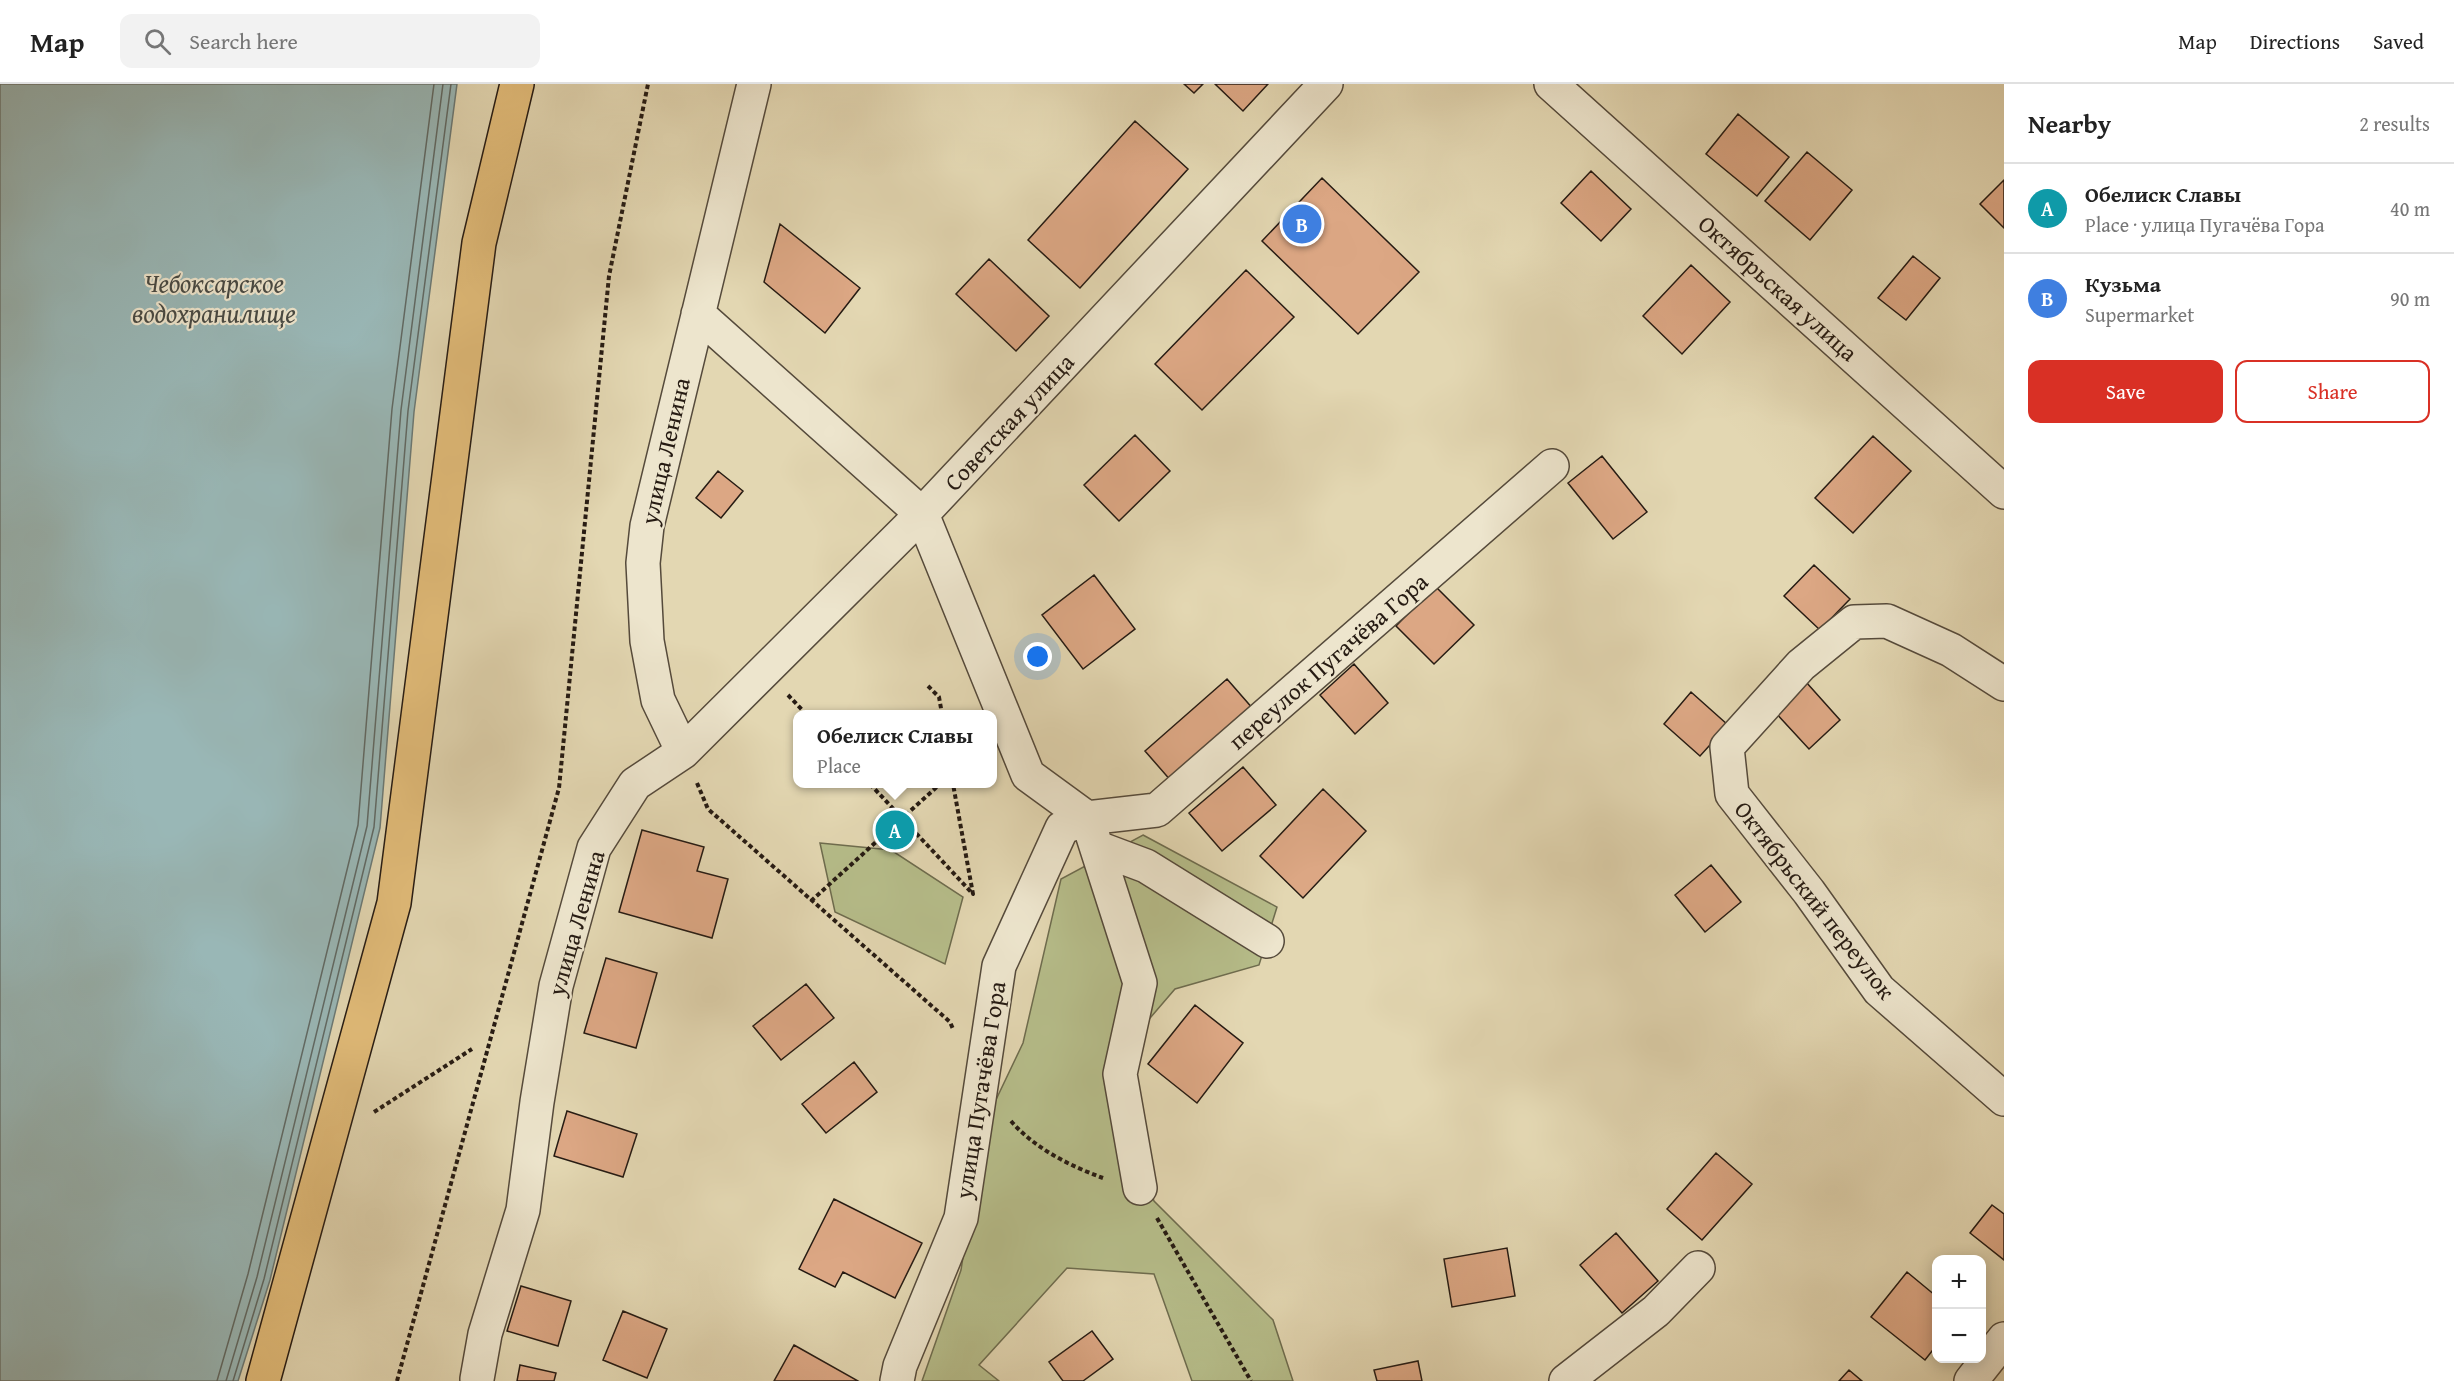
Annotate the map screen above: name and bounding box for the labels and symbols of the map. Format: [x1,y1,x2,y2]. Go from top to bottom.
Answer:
pin: B [1282,202,1322,246]
street label: Октябрьская улица [1690,207,1866,370]
water label: Чебоксарское водохранилище [132,263,296,332]
street label: Советская улица [936,345,1082,499]
street label: улица Ленина [631,373,699,529]
street label: переулок Пугачёва Гора [1220,564,1436,758]
your location [1023,642,1052,671]
street label: Октябрьский переулок [1726,793,1904,1007]
pin: A [876,808,914,852]
street label: улица Ленина [538,845,614,1001]
street label: улица Пугачёва Гора [945,978,1015,1202]

